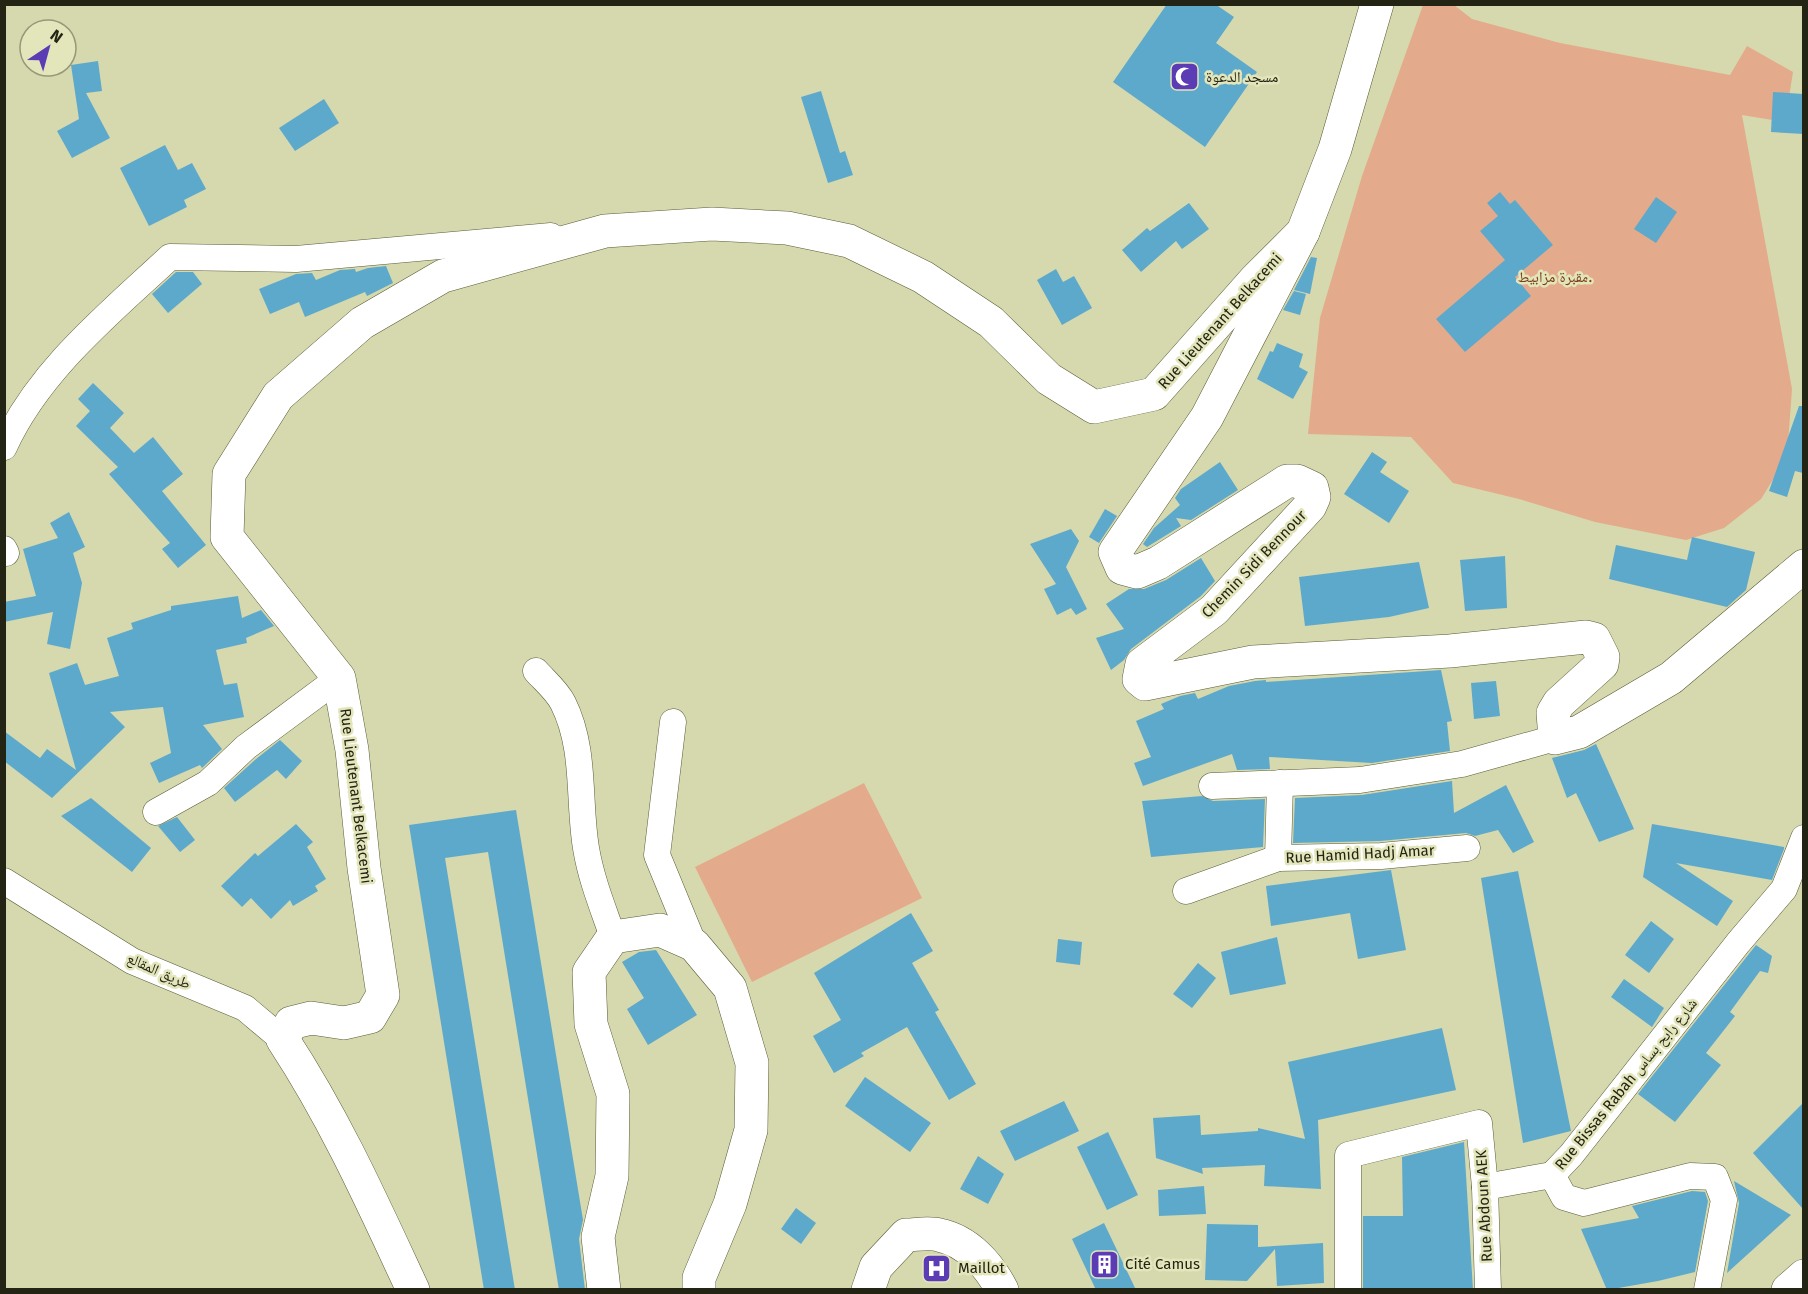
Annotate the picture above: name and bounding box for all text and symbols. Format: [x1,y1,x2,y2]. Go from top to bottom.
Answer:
north arrow [18,18,78,78]
text: N [47,25,66,47]
mosque icon: مسجد الدعوة [1169,61,1201,93]
place label: مسجد الدعوة [1206,68,1279,86]
street label: Rue Lieutenant Belkacemi [1154,249,1286,393]
park label: مقبرة مزابيط. [1518,268,1592,286]
street label: Chemin Sidi Bennour [1198,506,1310,622]
street label: Rue Lieutenant Belkacemi [336,707,376,885]
street label: Rue Hamid Hadj Amar [1285,841,1435,867]
street label: طريق المقالع [124,949,194,994]
street label: Rue Bissas Rabah شارع رابح بساس [1551,994,1702,1174]
street label: Rue Abdoun AEK [1472,1149,1496,1262]
building icon: Cité Camus [1088,1248,1120,1280]
hospital icon: Maillot [921,1252,953,1284]
place label: Cité Camus [1125,1255,1200,1273]
place label: Maillot [958,1259,1006,1277]

